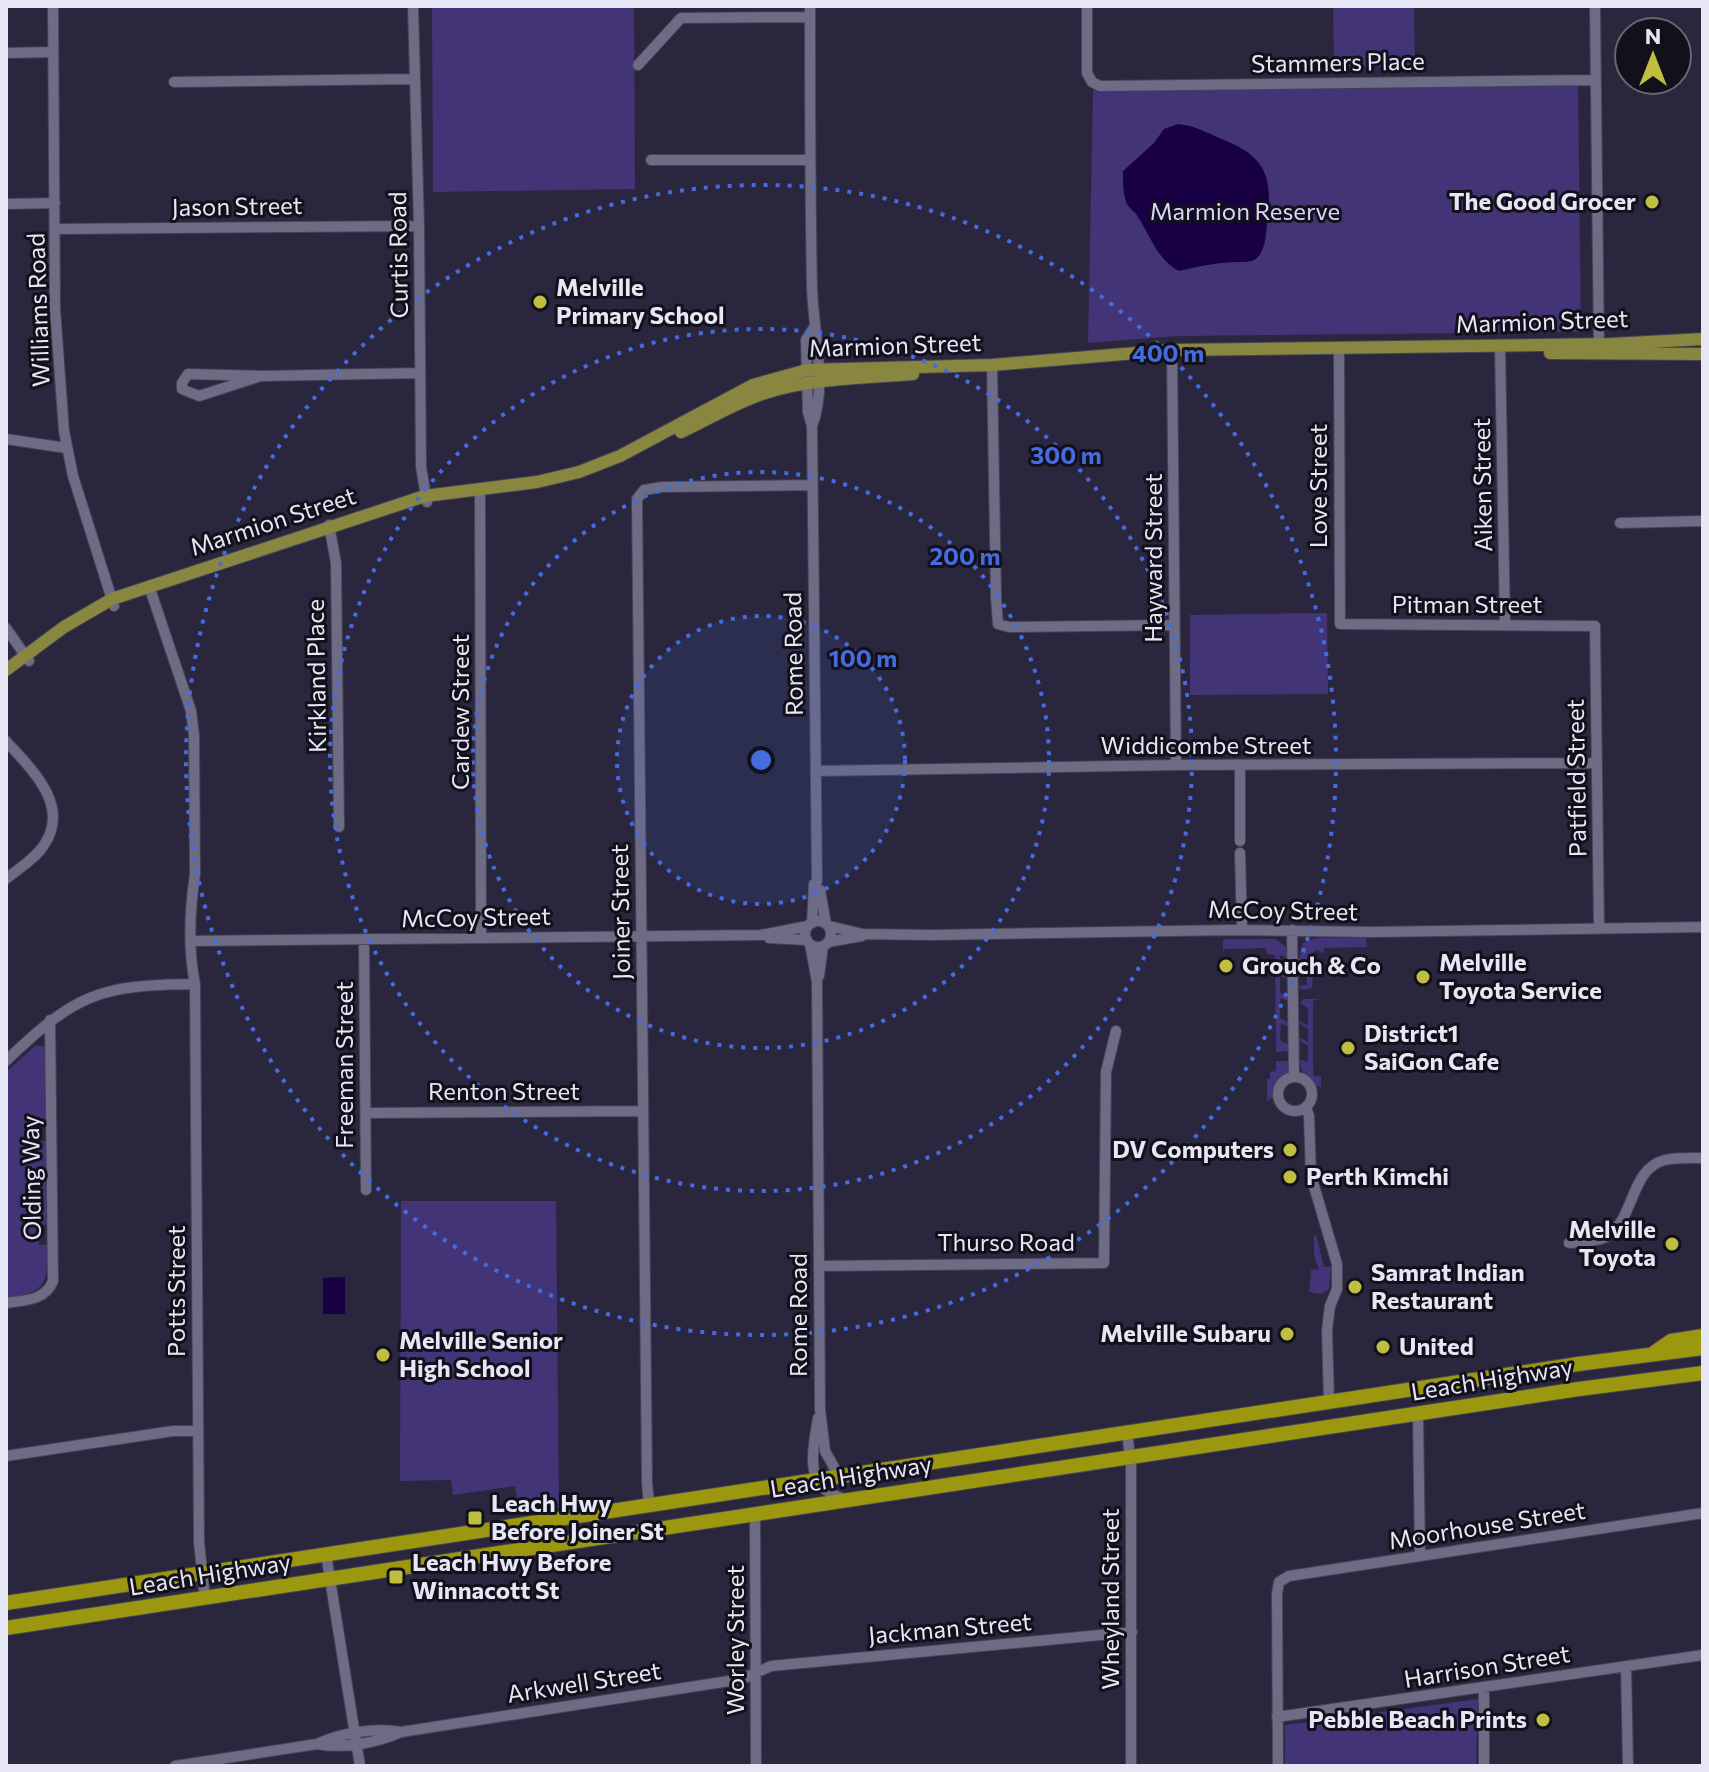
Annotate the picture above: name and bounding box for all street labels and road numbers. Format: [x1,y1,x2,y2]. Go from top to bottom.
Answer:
street label: Stammers Place [1251,45,1425,78]
street label: Jason Street [171,190,303,221]
street label: Curtis Road [382,191,413,319]
street label: Williams Road [20,233,55,388]
street label: Marmion Street [1455,303,1629,338]
street label: Marmion Street [808,327,982,362]
street label: Aiken Street [1466,418,1497,552]
street label: Love Street [1303,424,1332,548]
street label: Hayward Street [1138,473,1167,643]
street label: Marmion Street [186,480,359,561]
street label: Pitman Street [1392,589,1543,618]
street label: Rome Road [777,592,808,716]
street label: Kirkland Place [300,599,331,753]
street label: Cardew Street [445,634,474,790]
street label: Patfield Street [1560,699,1591,857]
street label: Widdicombe Street [1101,730,1312,759]
street label: Joiner Street [604,844,635,980]
street label: McCoy Street [1208,894,1358,925]
street label: McCoy Street [401,901,551,932]
street label: Freeman Street [329,981,358,1149]
street label: Renton Street [428,1076,580,1105]
street label: Olding Way [15,1115,46,1241]
street label: Potts Street [161,1225,190,1357]
street label: Thurso Road [937,1227,1075,1256]
street label: Rome Road [783,1253,812,1377]
street label: Leach Highway [1409,1351,1575,1406]
street label: Leach Highway [768,1448,934,1503]
street label: Moorhouse Street [1386,1495,1587,1554]
street label: Wheyland Street [1095,1508,1124,1690]
street label: Leach Highway [127,1546,293,1601]
street label: Worley Street [720,1565,749,1715]
street label: Jackman Street [867,1606,1033,1649]
street label: Harrison Street [1402,1638,1572,1693]
street label: Arkwell Street [505,1655,663,1708]

